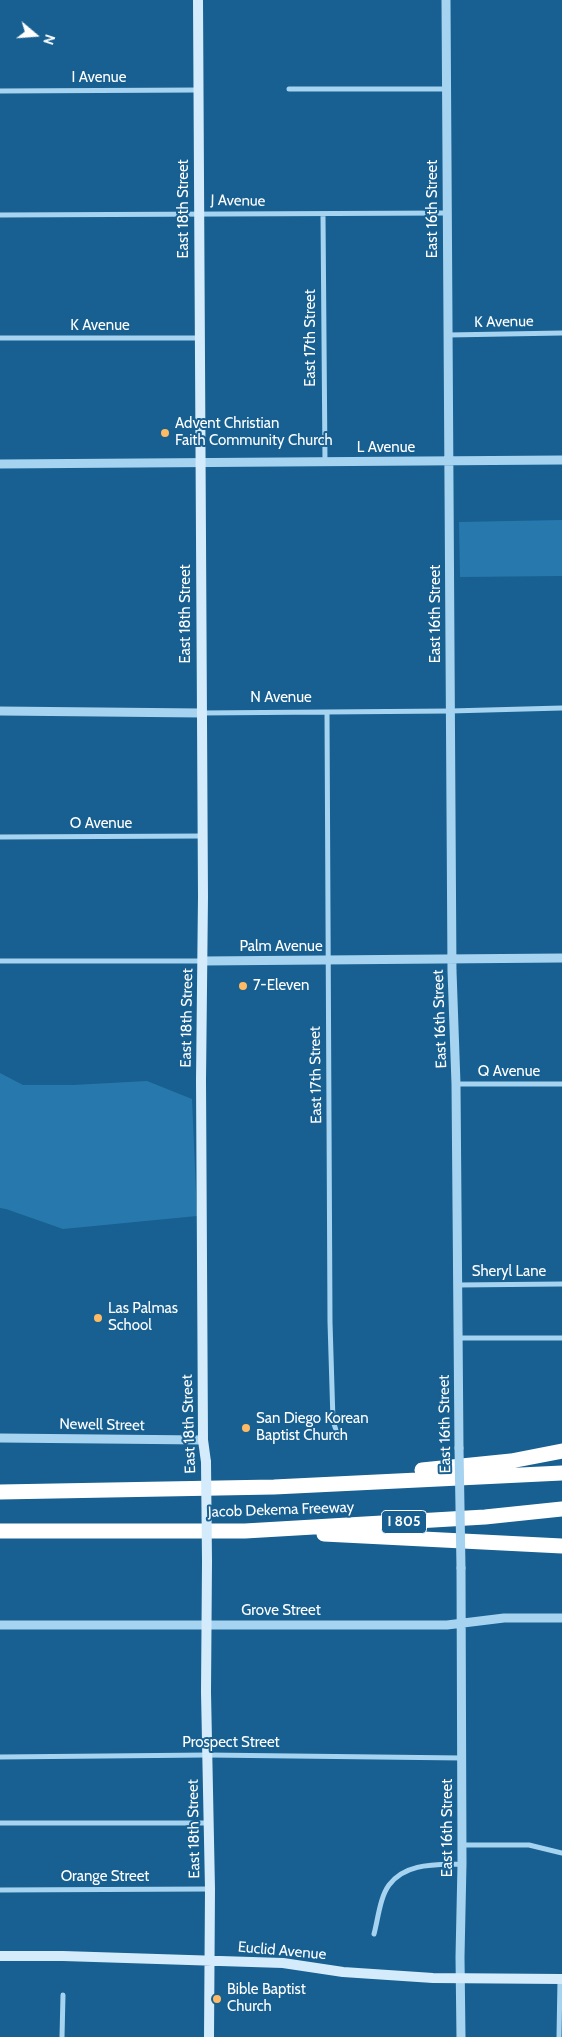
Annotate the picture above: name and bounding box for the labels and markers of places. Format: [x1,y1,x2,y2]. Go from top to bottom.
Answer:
place label: Advent Christian Faith Community Church [175,415,333,450]
marker: Advent Christian Faith Community Church [159,427,171,439]
place label: 7-Eleven [253,977,309,995]
marker: 7-Eleven [237,980,249,992]
place label: Las Palmas School [108,1300,178,1335]
marker: Las Palmas School [92,1312,104,1324]
place label: San Diego Korean Baptist Church [256,1410,369,1445]
marker: San Diego Korean Baptist Church [240,1422,252,1434]
place label: Bible Baptist Church [227,1981,306,2016]
marker: Bible Baptist Church [211,1993,223,2005]

